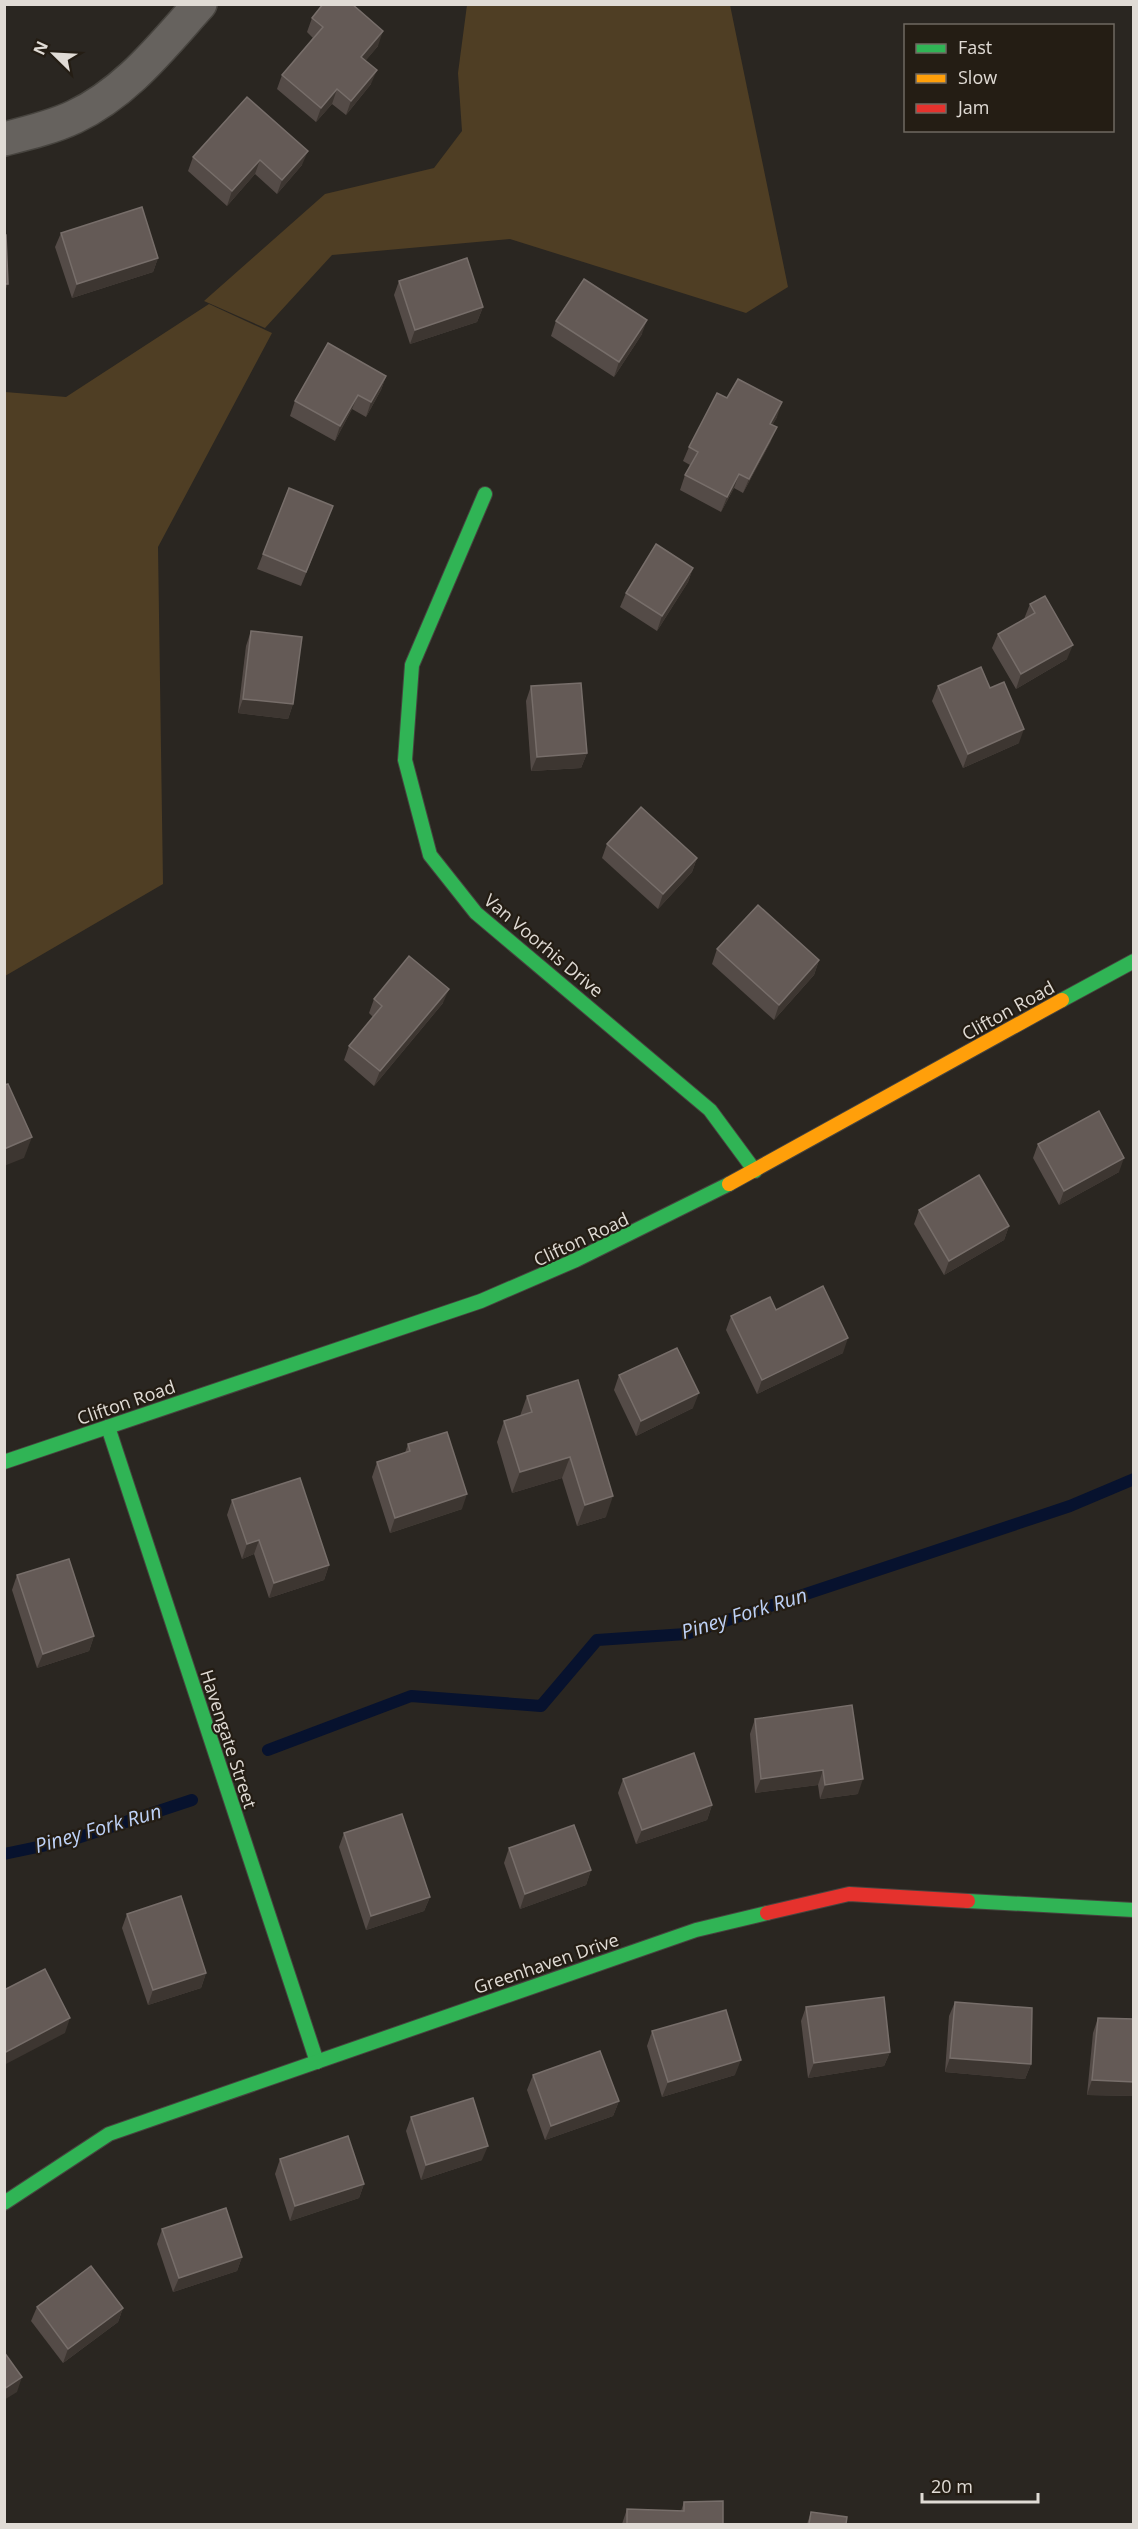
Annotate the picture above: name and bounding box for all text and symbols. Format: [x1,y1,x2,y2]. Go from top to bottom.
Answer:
north arrow [24,24,84,84]
legend [904,24,1114,132]
text: Fast [958,35,992,59]
text: N [28,37,53,58]
text: Slow [958,65,997,89]
text: Jam [956,95,990,119]
street label: Van Voorhis Drive [479,888,609,1002]
street label: Clifton Road [957,975,1059,1045]
street label: Clifton Road [530,1206,632,1272]
street label: Clifton Road [74,1374,178,1430]
water label: Piney Fork Run [678,1581,810,1645]
street label: Havengate Street [195,1666,263,1812]
water label: Piney Fork Run [32,1797,164,1859]
street label: Greenhaven Drive [470,1927,622,1999]
scale bar [922,2466,1038,2504]
text: 20 m [931,2474,973,2498]

